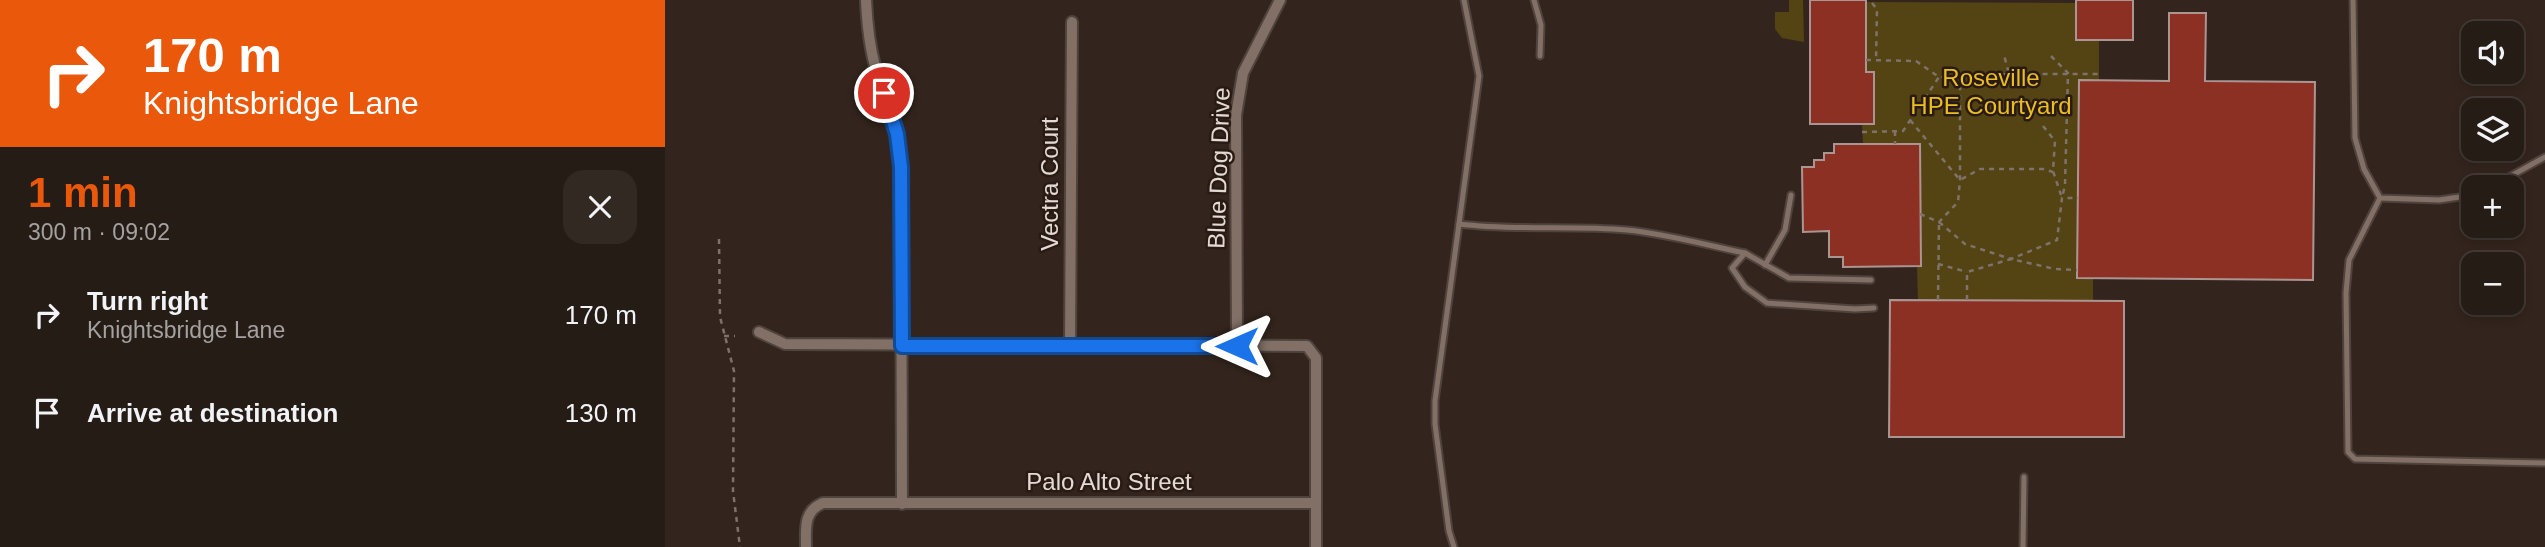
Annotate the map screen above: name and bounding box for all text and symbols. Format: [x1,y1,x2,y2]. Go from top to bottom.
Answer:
map controls [2461,21,2524,315]
button: sound [2461,21,2524,84]
icon: right [28,28,119,119]
text: 170 m [143,28,282,82]
pin [854,63,914,123]
park label: Roseville HPE Courtyard [1910,64,2072,119]
icon: arrive [865,74,903,112]
text: Knightsbridge Lane [143,85,419,121]
street label: Blue Dog Drive [1202,87,1235,249]
button: layers [2461,98,2524,161]
street label: Vectra Court [1036,117,1063,251]
text: 1 min [28,169,138,216]
button: close [563,170,637,244]
button: + [2461,175,2524,238]
text: 300 m · 09:02 [28,219,170,245]
button: − [2461,252,2524,315]
text: Turn right [87,286,208,316]
icon: right [28,296,66,334]
text: 170 m [565,300,637,330]
position arrow [1200,309,1274,383]
text: Knightsbridge Lane [87,317,285,343]
icon: arrive [28,394,66,432]
text: Arrive at destination [87,398,338,428]
text: 130 m [565,398,637,428]
street label: Palo Alto Street [1026,468,1192,495]

